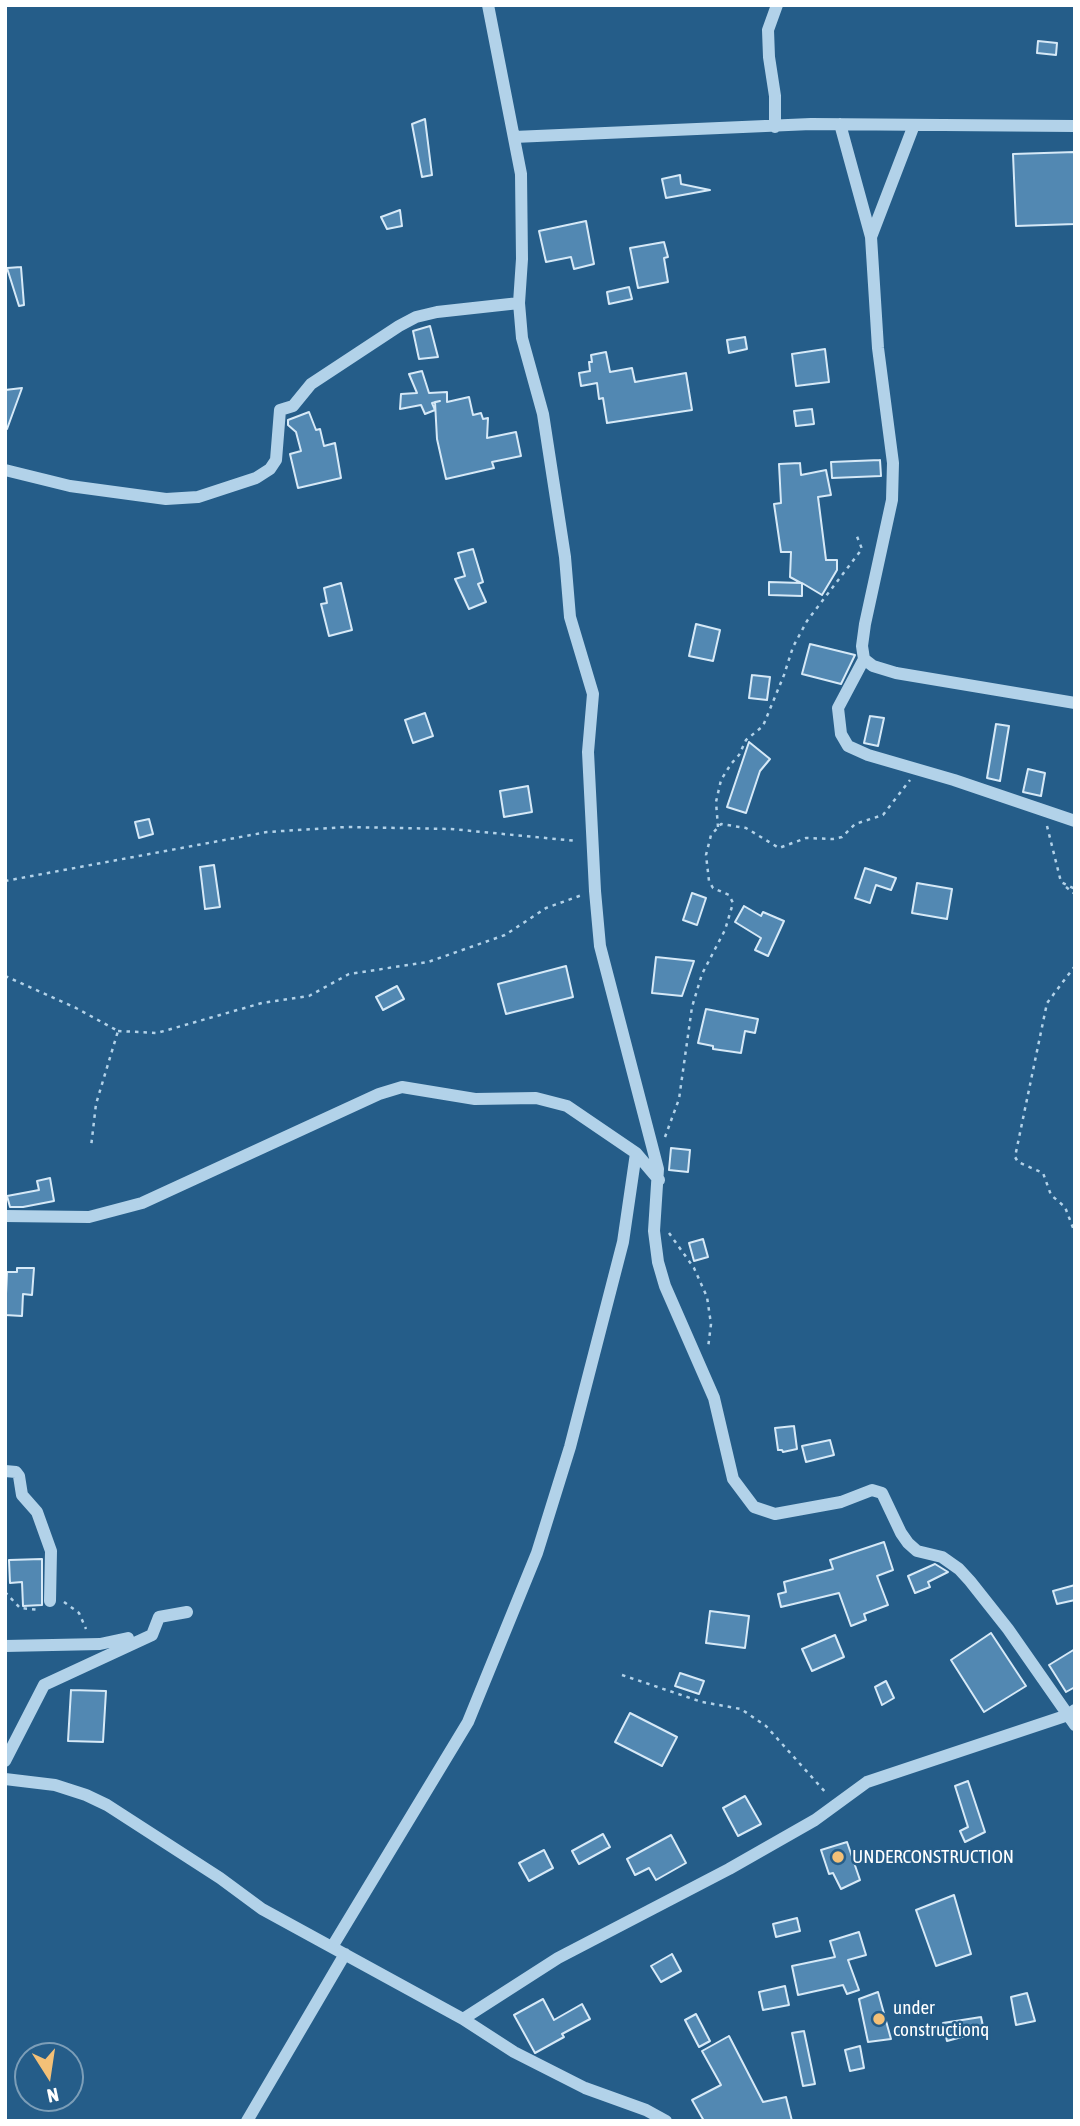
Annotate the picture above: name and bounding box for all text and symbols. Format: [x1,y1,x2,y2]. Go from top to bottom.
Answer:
place label: UNDERCONSTRUCTION [852,1846,1014,1868]
marker: UNDERCONSTRUCTION [830,1849,846,1865]
place label: under constructionq [893,1997,989,2041]
marker: under constructionq [871,2011,887,2027]
north arrow [14,2042,84,2112]
text: N [45,2084,61,2108]

